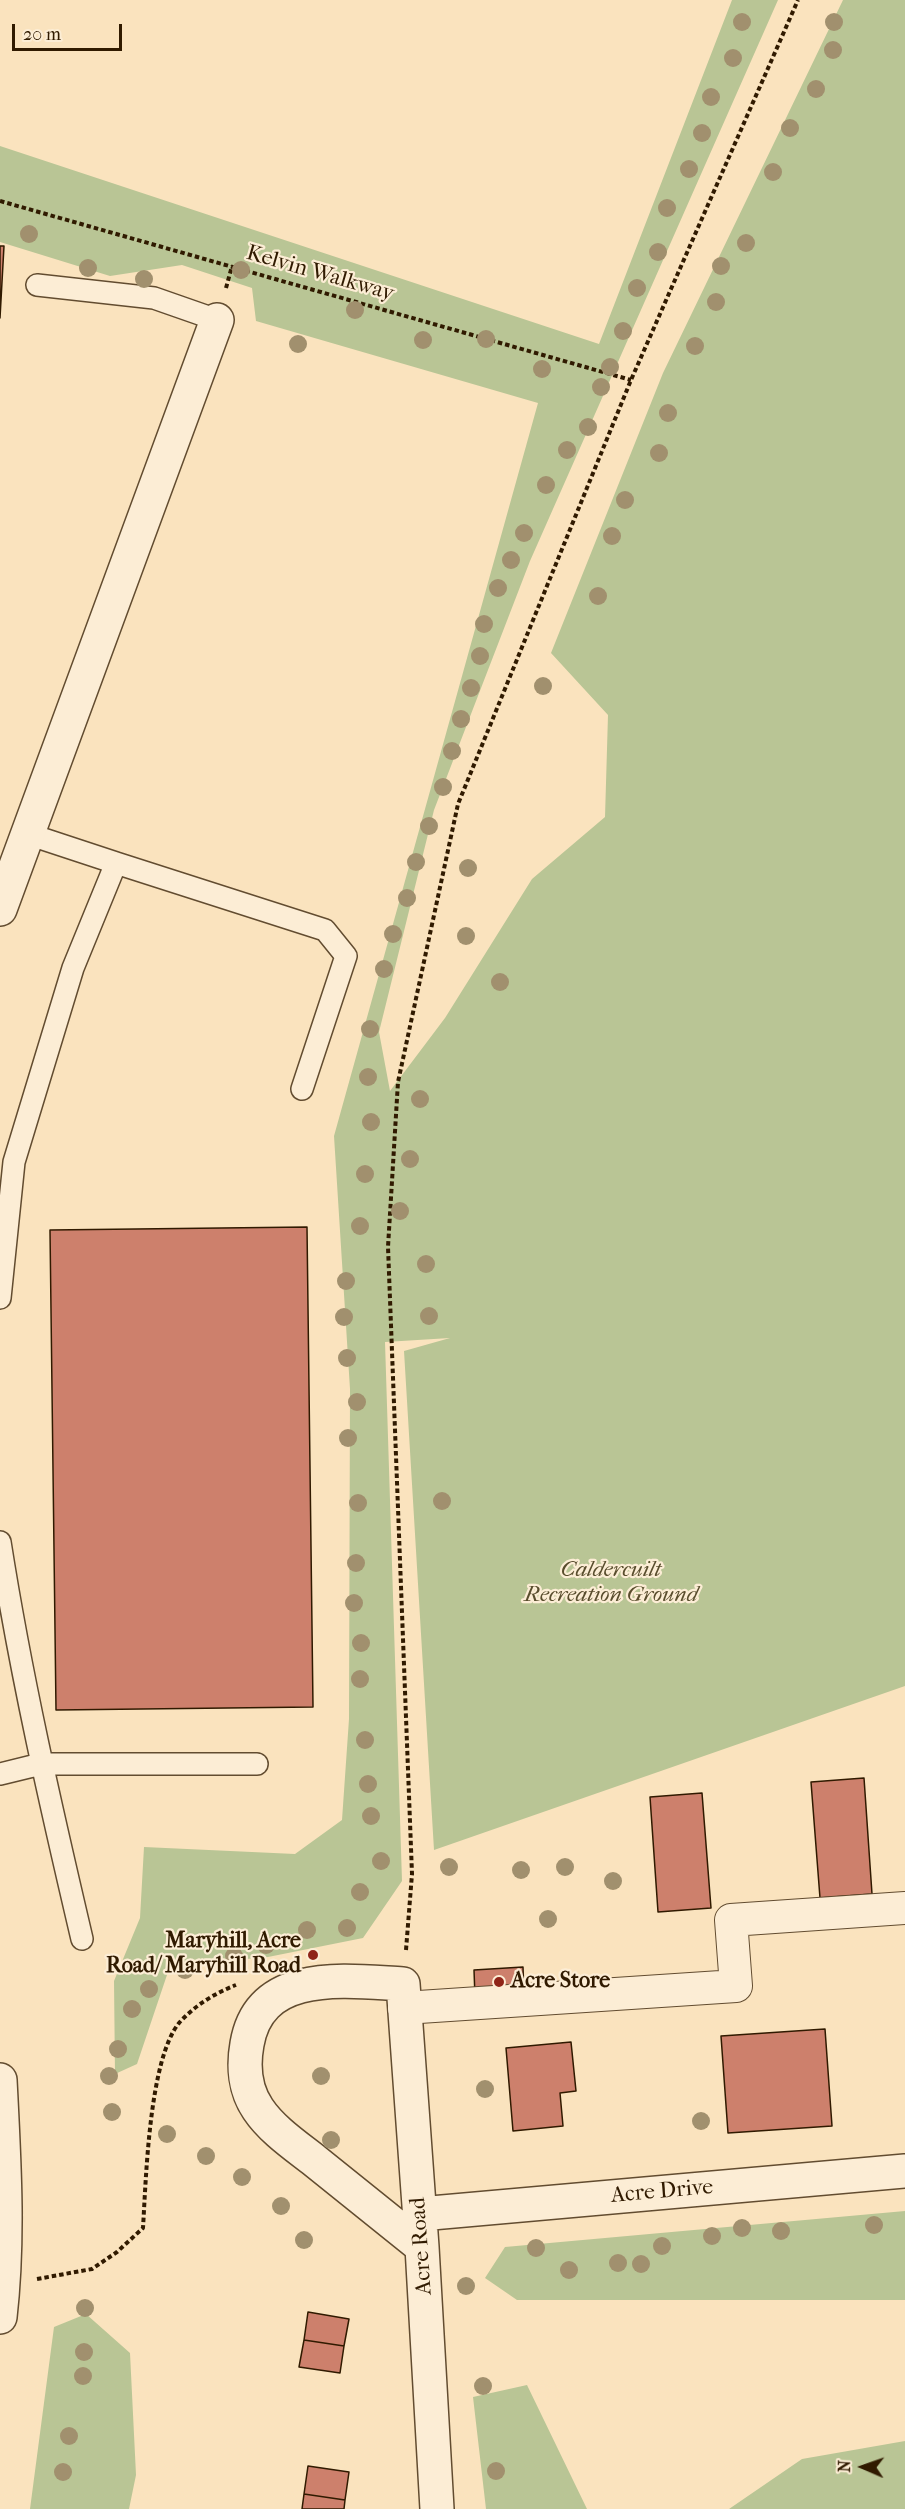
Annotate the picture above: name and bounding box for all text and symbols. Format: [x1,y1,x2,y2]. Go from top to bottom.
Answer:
scale bar [15,12,124,50]
text: 20 m [23,24,61,45]
street label: Kelvin Walkway [243,240,397,308]
park label: Caldercuilt Recreation Ground [524,1558,698,1610]
place label: Maryhill, Acre Road/ Maryhill Road [106,1929,301,1981]
marker: Maryhill, Acre Road/ Maryhill Road [306,1948,320,1962]
place label: Acre Store [511,1969,610,1995]
marker: Acre Store [492,1975,506,1989]
street label: Acre Drive [610,2174,714,2210]
street label: Acre Road [405,2196,439,2296]
north arrow [833,2437,893,2497]
text: N [835,2460,854,2473]

